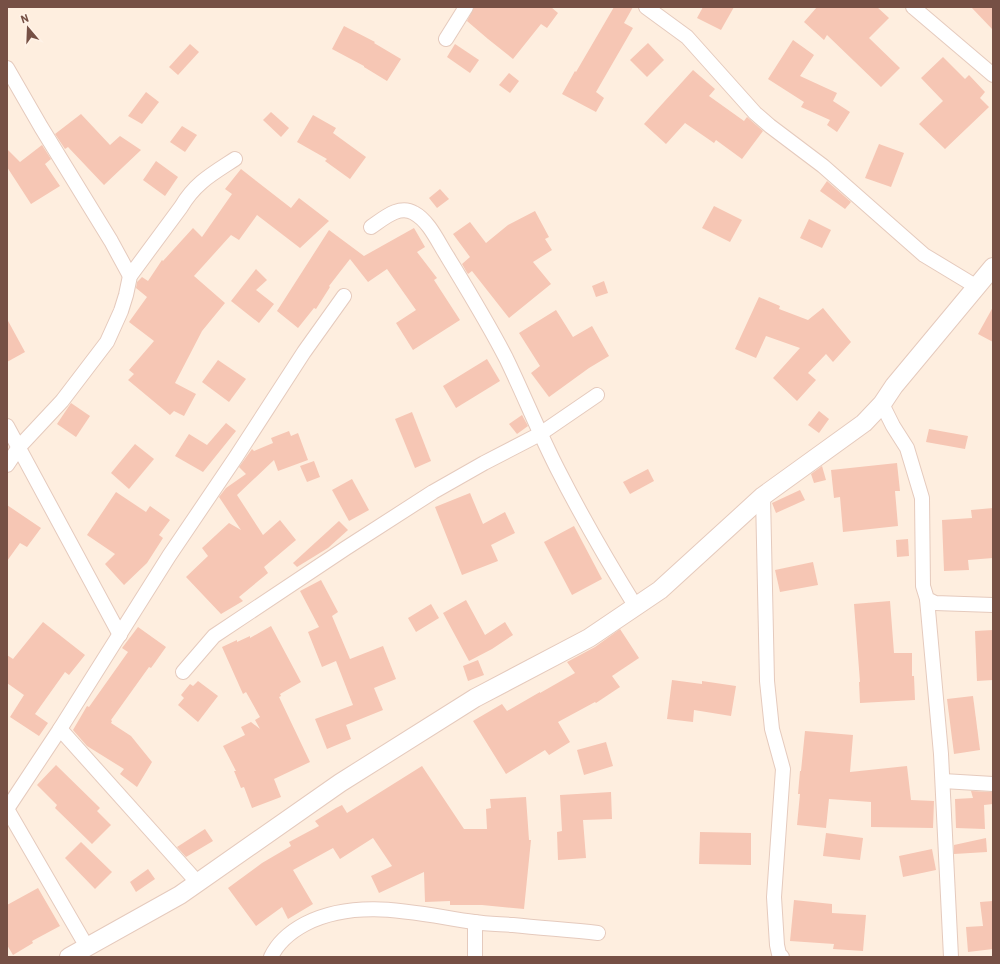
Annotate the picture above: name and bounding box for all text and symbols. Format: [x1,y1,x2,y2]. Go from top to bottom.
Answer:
north arrow [8,8,48,48]
text: N [19,11,30,25]

